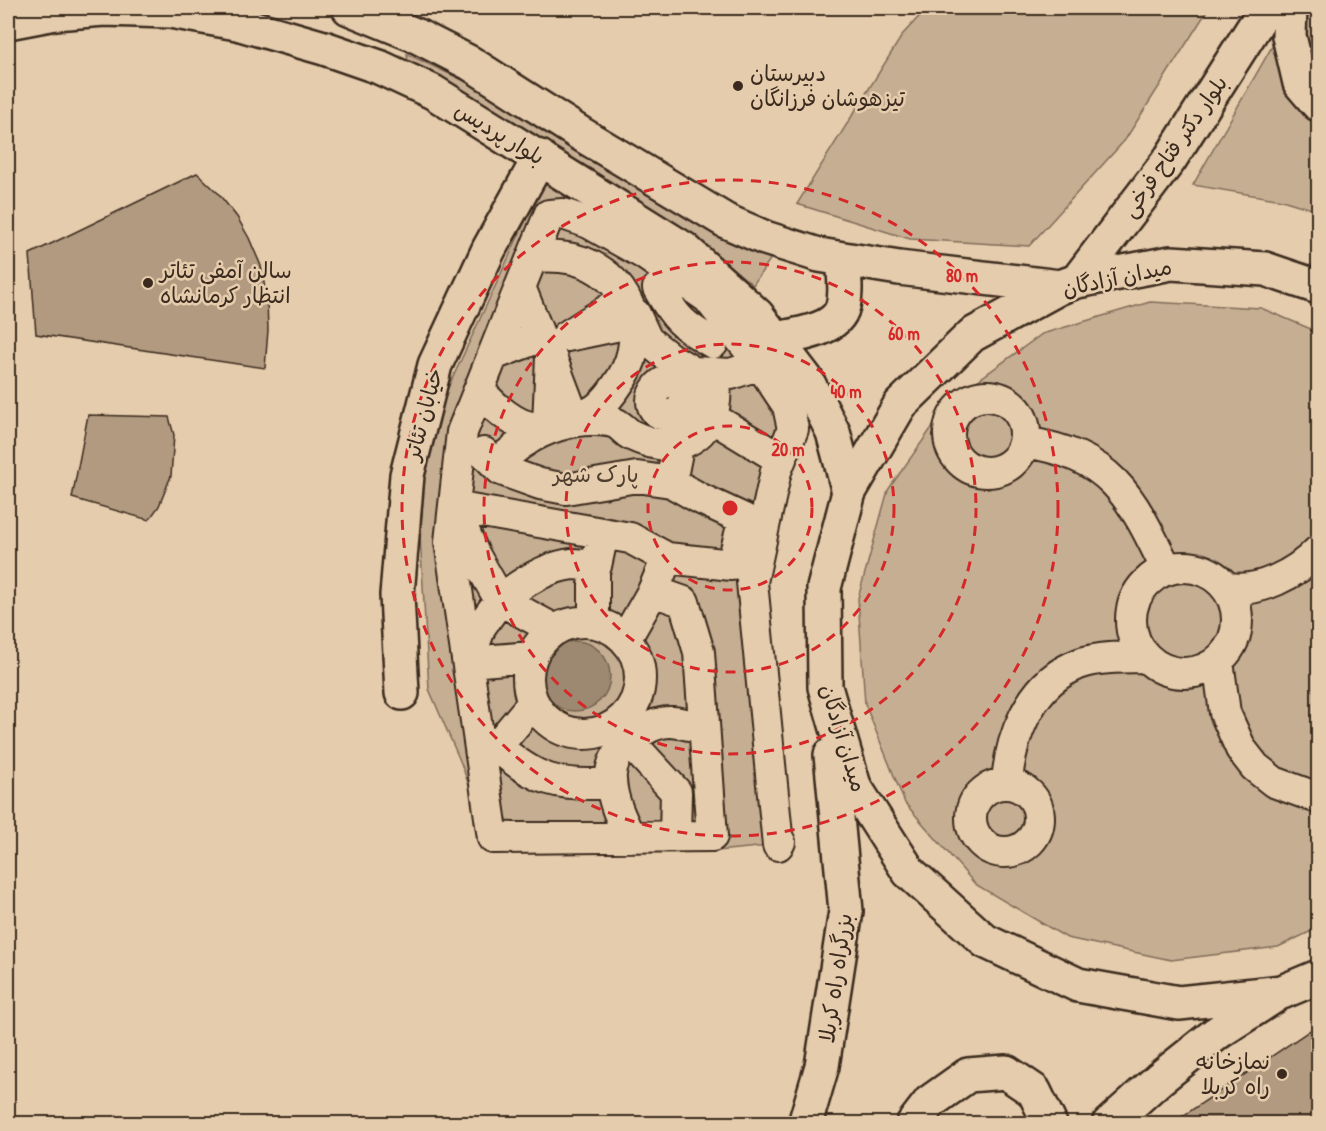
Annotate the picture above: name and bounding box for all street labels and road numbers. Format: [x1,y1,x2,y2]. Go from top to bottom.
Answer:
street label: بلوار دکتر فتاح فرخی [1114,69,1234,223]
street label: بلوار پردیس [449,94,551,172]
street label: میدان آزادگان [1059,251,1175,303]
street label: خیابان تئاتر [396,365,450,465]
street label: میدان آزادگان [813,680,875,796]
street label: بزرگراه راه کربلا [811,911,859,1045]

